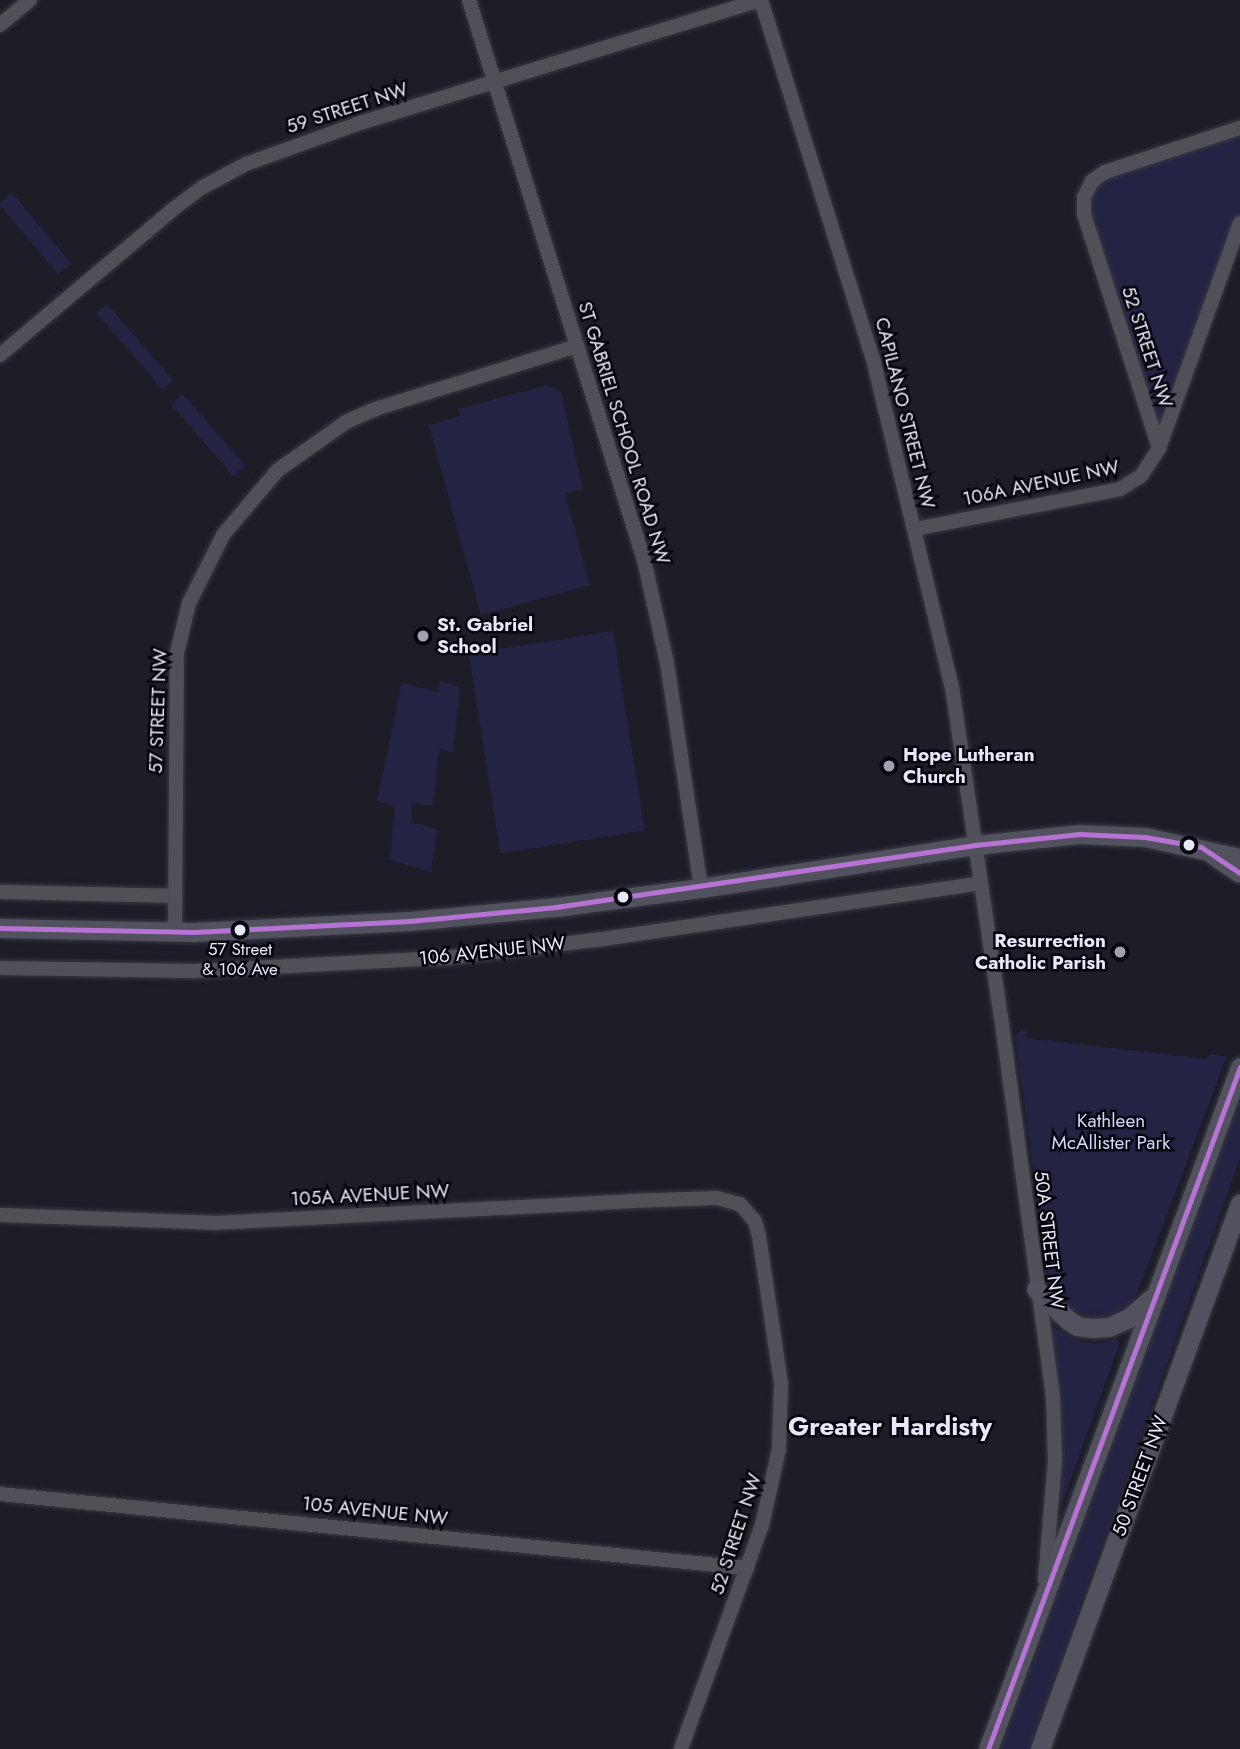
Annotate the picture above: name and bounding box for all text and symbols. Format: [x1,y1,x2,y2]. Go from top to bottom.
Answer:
street label: 59 STREET NW [283,78,411,138]
street label: 52 STREET NW [1117,284,1177,410]
street label: ST GABRIEL SCHOOL ROAD NW [573,299,675,567]
street label: CAPILANO STREET NW [870,315,940,511]
street label: 106A AVENUE NW [961,455,1121,511]
place label: St. Gabriel School [437,614,533,658]
marker: St. Gabriel School [415,628,431,644]
street label: 57 STREET NW [144,648,172,774]
place label: Hope Lutheran Church [903,744,1035,788]
marker: Hope Lutheran Church [881,758,897,774]
unlabelled marker [1182,838,1196,852]
unlabelled marker [616,890,630,904]
marker: 57 Street & 106 Ave [233,923,247,937]
place label: Resurrection Catholic Parish [975,930,1106,974]
street label: 106 AVENUE NW [418,932,566,970]
place label: 57 Street & 106 Ave [202,940,278,980]
marker: Resurrection Catholic Parish [1112,944,1128,960]
park label: Kathleen McAllister Park [1052,1110,1170,1154]
street label: 50A STREET NW [1029,1170,1069,1310]
street label: 105A AVENUE NW [290,1179,450,1211]
district label: Greater Hardisty [788,1411,992,1443]
street label: 50 STREET NW [1108,1413,1172,1539]
street label: 52 STREET NW [706,1471,766,1597]
street label: 105 AVENUE NW [301,1492,449,1530]

